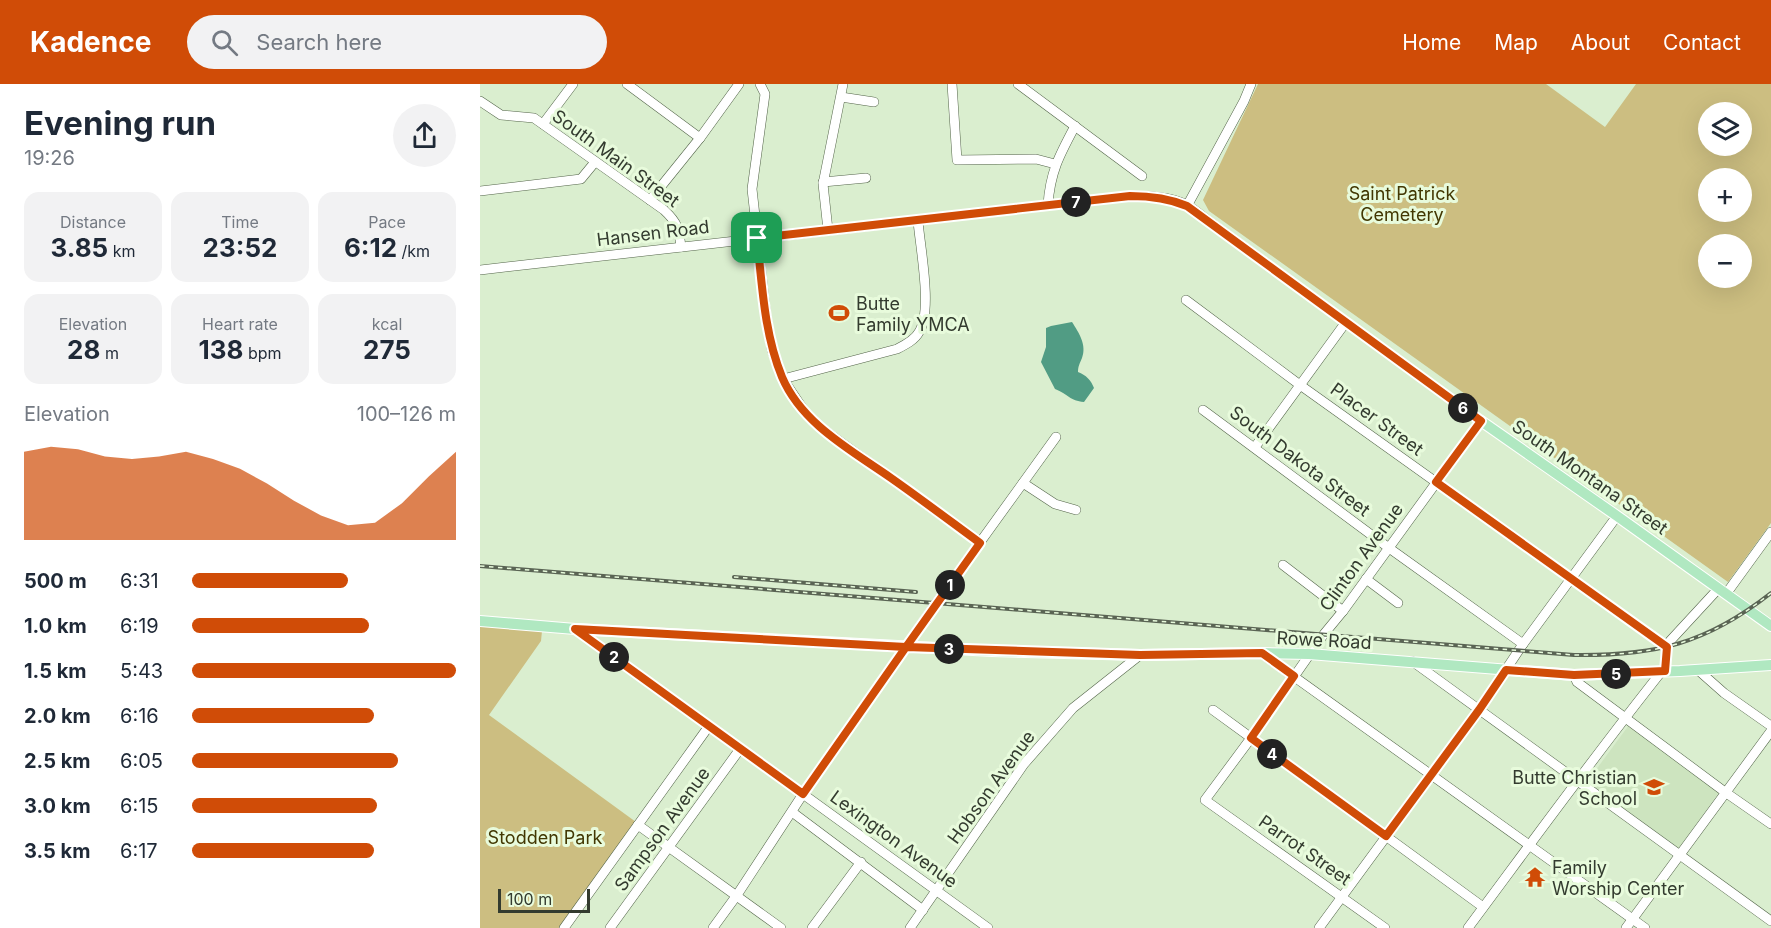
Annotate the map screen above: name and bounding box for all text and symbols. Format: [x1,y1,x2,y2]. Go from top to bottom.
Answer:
search box [187,15,607,69]
text: Kadence [30,25,151,59]
icon: search [208,26,241,59]
text: Search here [256,29,382,55]
text: Home [1402,30,1461,55]
text: Map [1494,30,1538,55]
text: About [1571,30,1630,55]
text: Contact [1663,30,1741,55]
map controls [1698,102,1752,288]
button: layers [1698,102,1752,156]
text: Evening run [24,103,216,143]
button: share [393,104,456,167]
street label: South Main Street [548,105,684,211]
text: 19:26 [24,146,75,170]
button: + [1698,168,1752,222]
park label: Saint Patrick Cemetery [1349,183,1455,225]
pin: 7 [1061,187,1091,217]
text: 7 [1071,192,1081,212]
text: Distance [60,212,126,232]
text: Time [221,212,259,232]
text: Pace [368,212,406,232]
pin [731,212,782,263]
street label: Hansen Road [596,216,710,250]
icon: arrive [740,221,773,254]
text: 3.85 [50,232,108,263]
text: 23:52 [203,232,277,263]
text: 6:12 [344,232,397,263]
button: − [1698,234,1752,288]
text: km [108,241,136,261]
text: /km [397,241,430,261]
place label: Butte Family YMCA [856,293,970,335]
sports icon: Butte Family YMCA [827,301,851,325]
text: Elevation [59,314,127,334]
text: Heart rate [202,314,278,334]
text: kcal [372,314,402,334]
text: 28 [67,334,100,365]
text: 138 [198,334,243,365]
text: 275 [363,334,411,365]
text: m [100,343,119,363]
text: bpm [243,343,282,363]
street label: Placer Street [1327,378,1428,460]
pin: 6 [1448,393,1478,423]
text: 6 [1458,398,1468,418]
street label: South Dakota Street [1226,401,1374,521]
text: Elevation [24,402,110,426]
text: 100–126 m [357,402,456,426]
street label: South Montana Street [1508,415,1672,539]
street label: Clinton Avenue [1315,499,1407,615]
text: 500 m [24,569,87,593]
text: 6:31 [120,569,159,593]
pin: 1 [935,570,965,600]
text: 1 [947,575,953,595]
text: 1.0 km [24,614,87,638]
text: 6:19 [120,614,159,638]
street label: Rowe Road [1276,627,1372,653]
pin: 3 [934,634,964,664]
text: 3 [944,639,954,659]
pin: 2 [599,642,629,672]
text: 2 [609,647,619,667]
text: 1.5 km [24,659,87,683]
text: 5:43 [120,659,163,683]
pin: 5 [1601,659,1631,689]
text: 5 [1611,664,1621,684]
text: 2.0 km [24,704,91,728]
text: 6:16 [120,704,159,728]
street label: Hobson Avenue [943,726,1039,848]
pin: 4 [1257,739,1287,769]
text: 4 [1267,744,1277,764]
text: 2.5 km [24,749,91,773]
text: 6:05 [120,749,163,773]
street label: Sampson Avenue [610,763,714,895]
place label: Butte Christian School [1512,767,1637,809]
school or university icon: Butte Christian School [1642,775,1666,799]
street label: Lexington Avenue [827,786,961,892]
text: 3.0 km [24,794,91,818]
text: 6:15 [120,794,158,818]
street label: Parrot Street [1255,811,1355,890]
park label: Stodden Park [488,827,603,848]
text: 3.5 km [24,839,90,863]
text: 6:17 [120,839,158,863]
place label: Family Worship Center [1552,857,1684,899]
temple icon: Family Worship Center [1523,865,1547,889]
scale bar [498,886,590,914]
text: 100 m [507,889,552,909]

